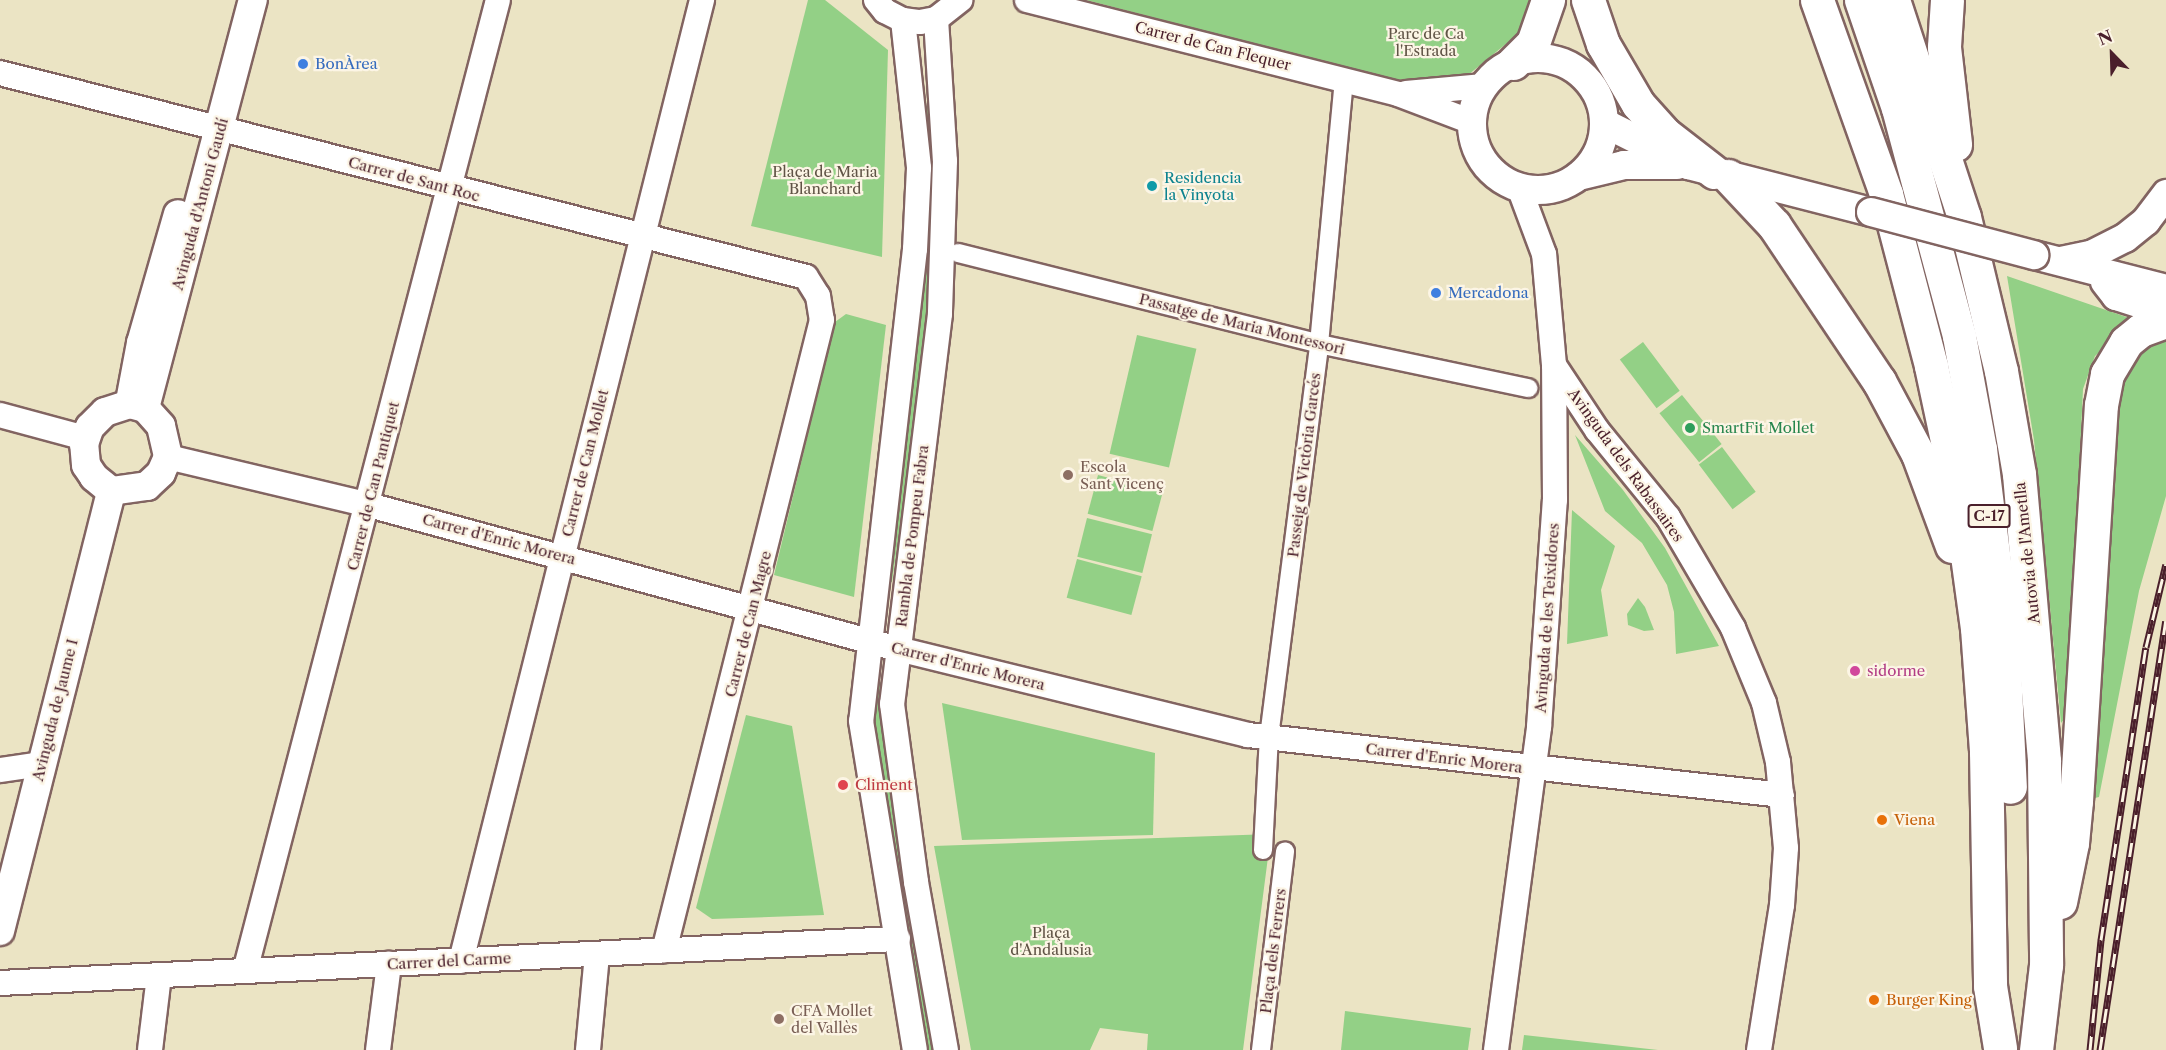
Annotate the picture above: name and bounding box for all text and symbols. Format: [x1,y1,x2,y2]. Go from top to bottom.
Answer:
street label: Carrer de Can Flequer [1133,18,1293,74]
park label: Parc de Ca l'Estrada [1388,24,1464,59]
north arrow [2082,24,2142,84]
text: N [2095,26,2115,49]
place label: BonÀrea [315,55,378,73]
marker: BonÀrea [296,57,310,71]
street label: Avinguda d'Antoni Gaudí [168,116,232,292]
street label: Carrer de Sant Roc [346,153,482,205]
park label: Plaça de Maria Blanchard [772,162,878,197]
place label: Residencia la Vinyota [1164,168,1242,203]
marker: Residencia la Vinyota [1145,179,1159,193]
place label: Mercadona [1448,284,1529,302]
marker: Mercadona [1429,286,1443,300]
street label: Passatge de Maria Montessori [1137,290,1347,358]
street label: Passeig de Victòria Garcés [1284,371,1324,559]
street label: Avinguda dels Rabassaires [1564,385,1688,545]
street label: Carrer de Can Mollet [558,387,612,539]
street label: Carrer de Can Pantiquet [343,399,403,573]
place label: SmartFit Mollet [1702,419,1815,437]
marker: SmartFit Mollet [1683,421,1697,435]
street label: Rambla de Pompeu Fabra [892,444,932,628]
place label: Escola Sant Vicenç [1080,457,1165,492]
marker: Escola Sant Vicenç [1061,468,1075,482]
street label: Autovia de l'Ametlla [2011,481,2043,625]
road number: C-17 [1966,505,2012,527]
street label: Carrer d'Enric Morera [420,510,578,568]
street label: Avinguda de les Teixidores [1531,522,1563,714]
street label: Carrer de Can Magre [721,549,775,699]
street label: Avinguda de Jaume I [29,637,81,783]
street label: Carrer d'Enric Morera [889,638,1047,694]
place label: sidorme [1867,662,1925,680]
marker: sidorme [1848,664,1862,678]
street label: Carrer d'Enric Morera [1364,739,1524,777]
place label: Climent [855,776,913,794]
marker: Climent [836,778,850,792]
place label: Viena [1894,811,1935,829]
marker: Viena [1875,813,1889,827]
street label: Plaça dels Ferrers [1256,887,1290,1015]
park label: Plaça d'Andalusia [1010,923,1092,958]
street label: Carrer del Carme [386,949,512,973]
place label: Burger King [1886,991,1972,1009]
marker: Burger King [1867,993,1881,1007]
place label: CFA Mollet del Vallès [791,1001,873,1036]
marker: CFA Mollet del Vallès [772,1012,786,1026]

